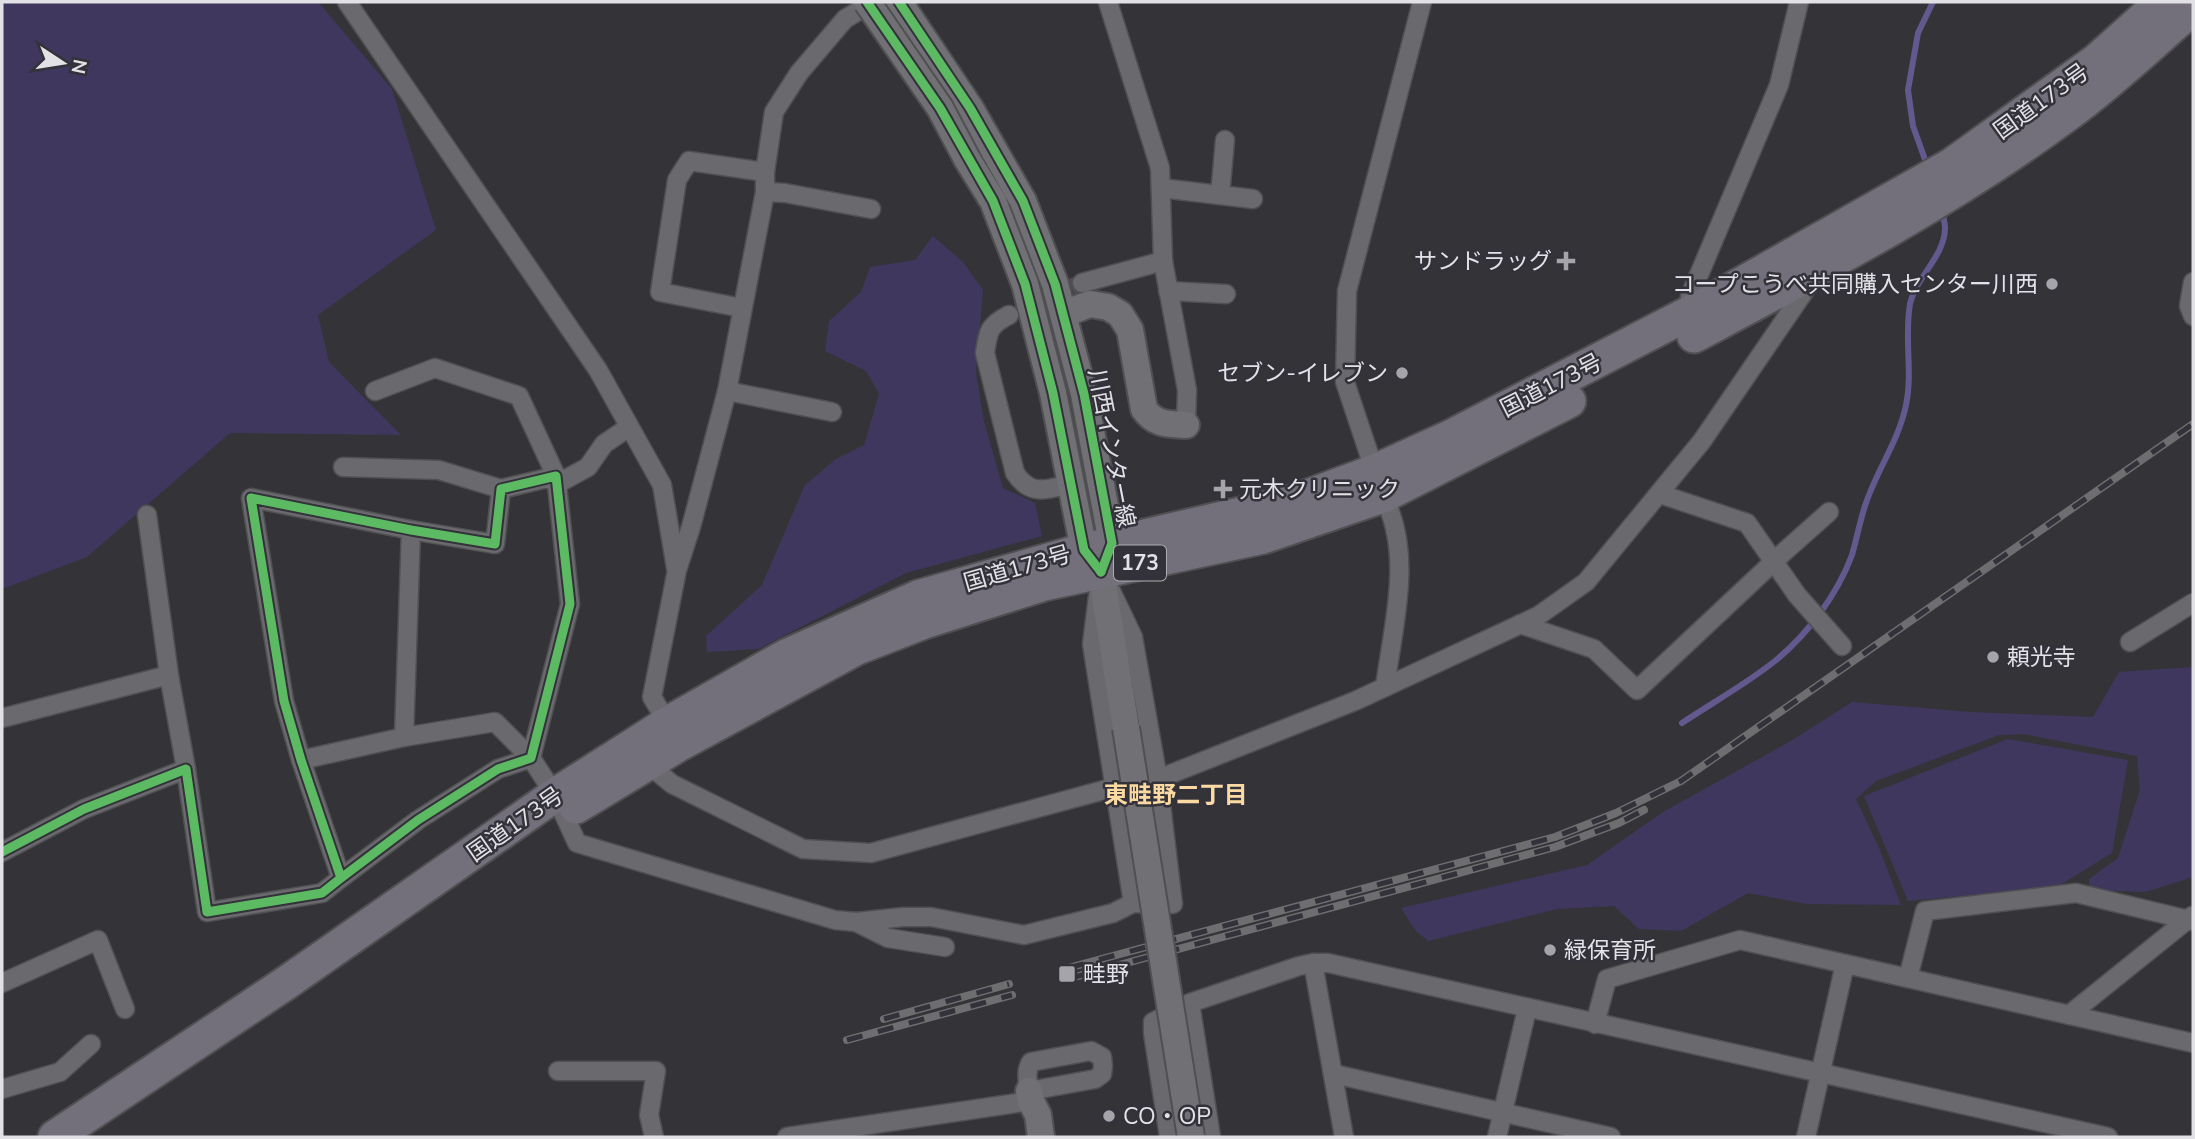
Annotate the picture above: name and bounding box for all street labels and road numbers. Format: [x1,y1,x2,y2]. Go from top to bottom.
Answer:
street label: 国道173号 [1988,56,2095,146]
street label: 国道173号 [1495,347,1607,424]
street label: 川西インター線 [1081,366,1142,530]
street label: 国道173号 [960,538,1074,599]
road number: 173 [1114,546,1166,580]
street label: 国道173号 [461,780,569,869]

